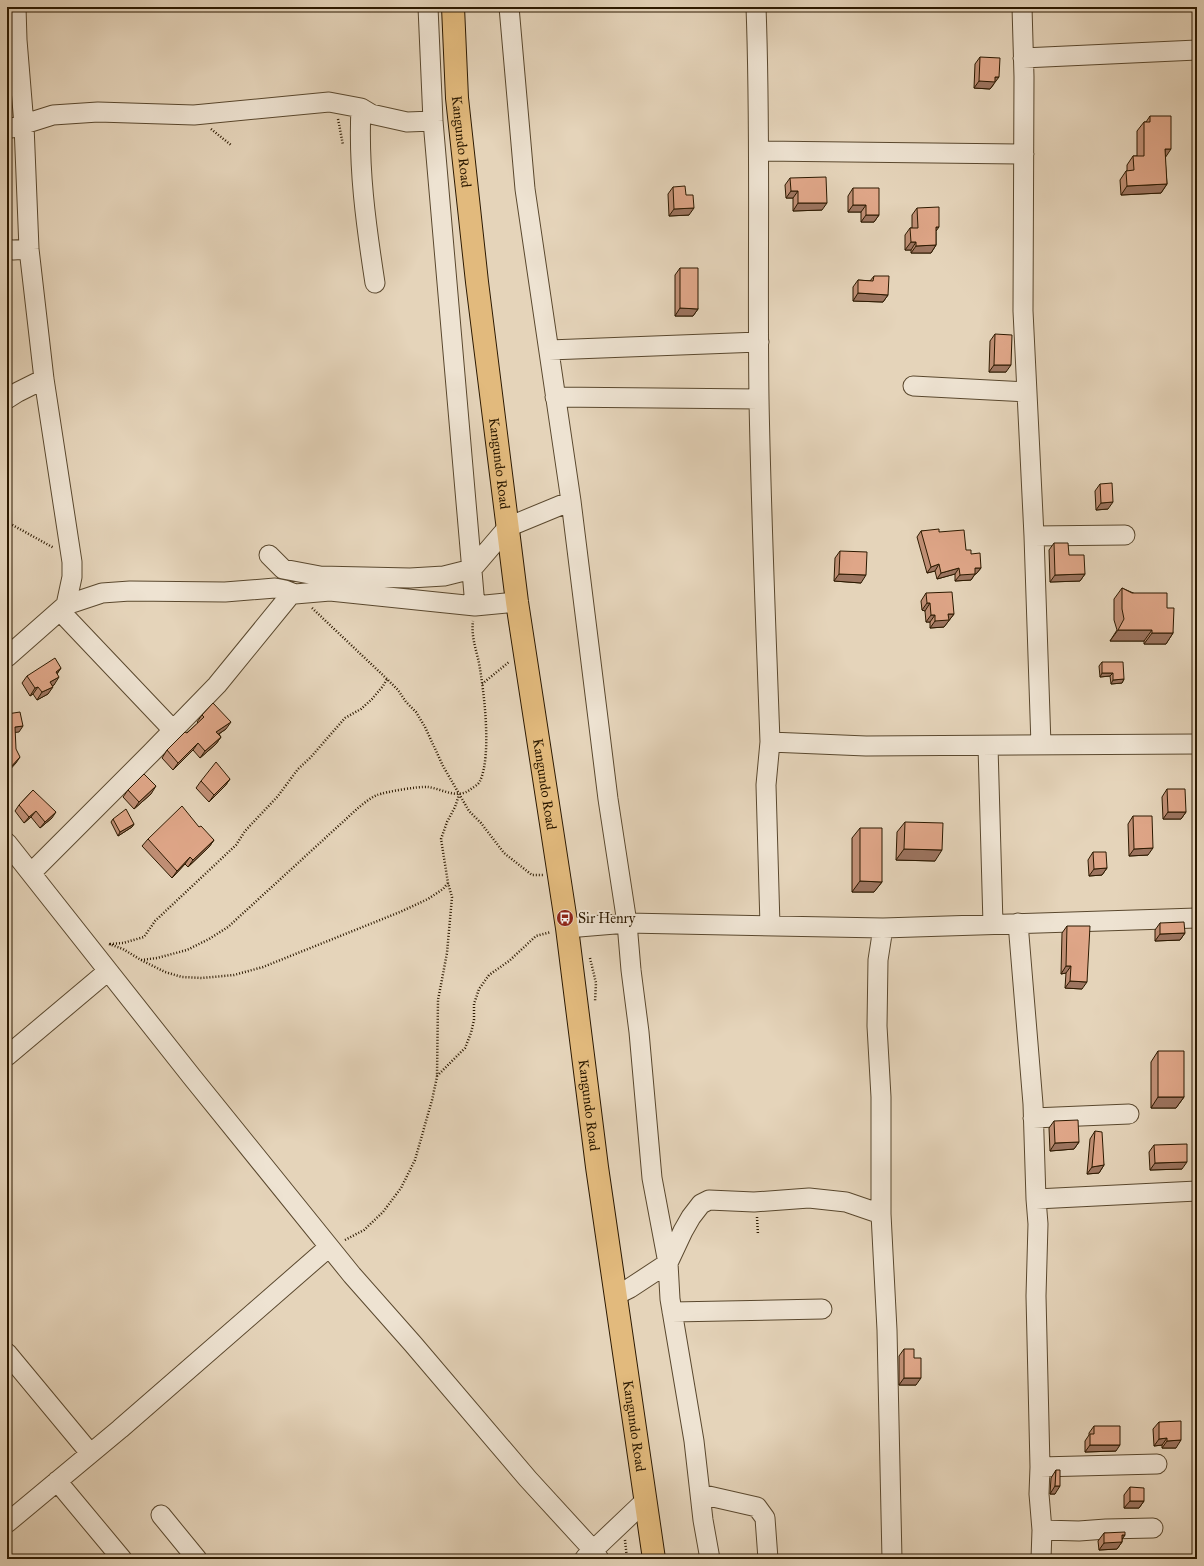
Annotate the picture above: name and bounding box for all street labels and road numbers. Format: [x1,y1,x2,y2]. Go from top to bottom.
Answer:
street label: Kangundo Road [448,95,475,188]
street label: Kangundo Road [485,417,513,510]
street label: Kangundo Road [529,737,560,831]
street label: Kangundo Road [575,1058,603,1152]
street label: Kangundo Road [619,1379,649,1473]

